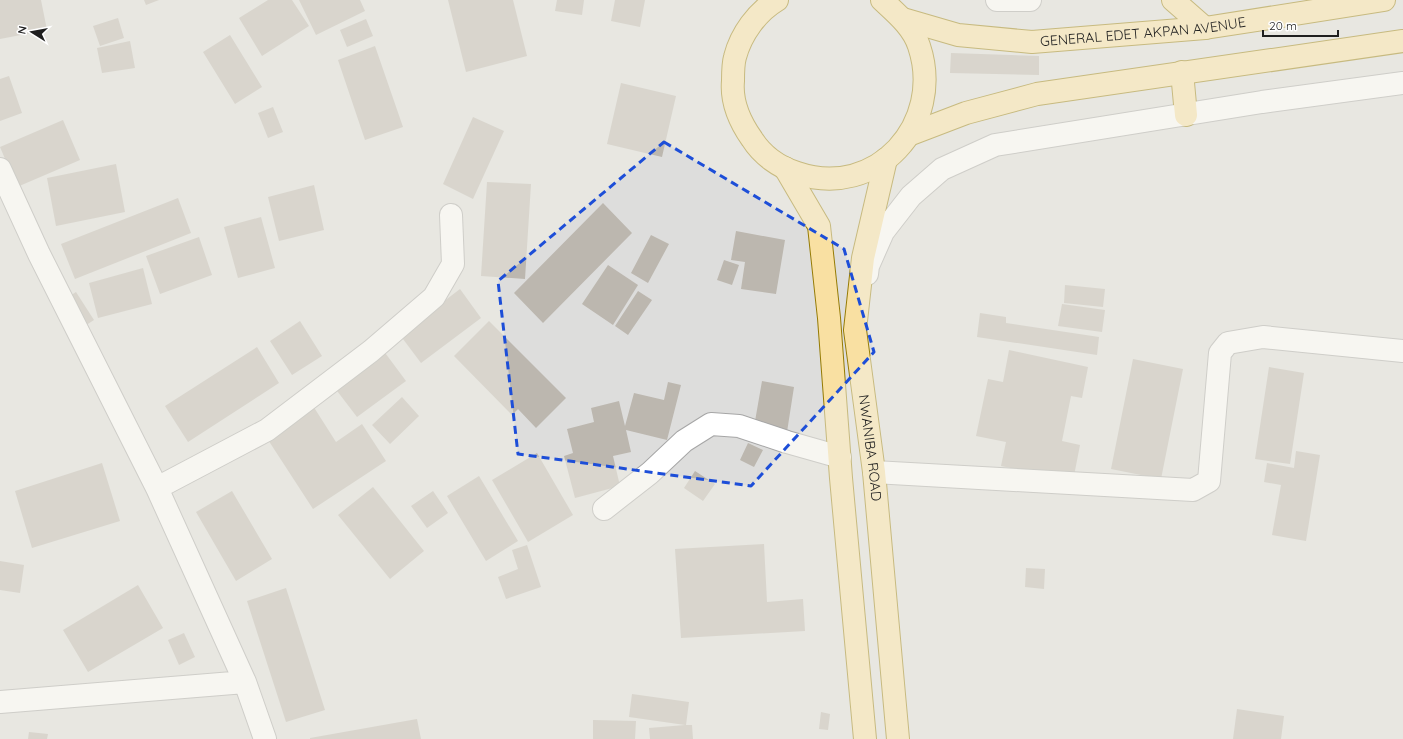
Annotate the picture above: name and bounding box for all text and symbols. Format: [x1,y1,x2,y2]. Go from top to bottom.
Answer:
north arrow [12,12,52,52]
scale bar [1263,12,1338,38]
street label: GENERAL EDET AKPAN AVENUE [1039,13,1247,50]
text: 20 m [1269,18,1297,33]
text: N [15,25,30,35]
street label: NWANIBA ROAD [855,394,886,502]

